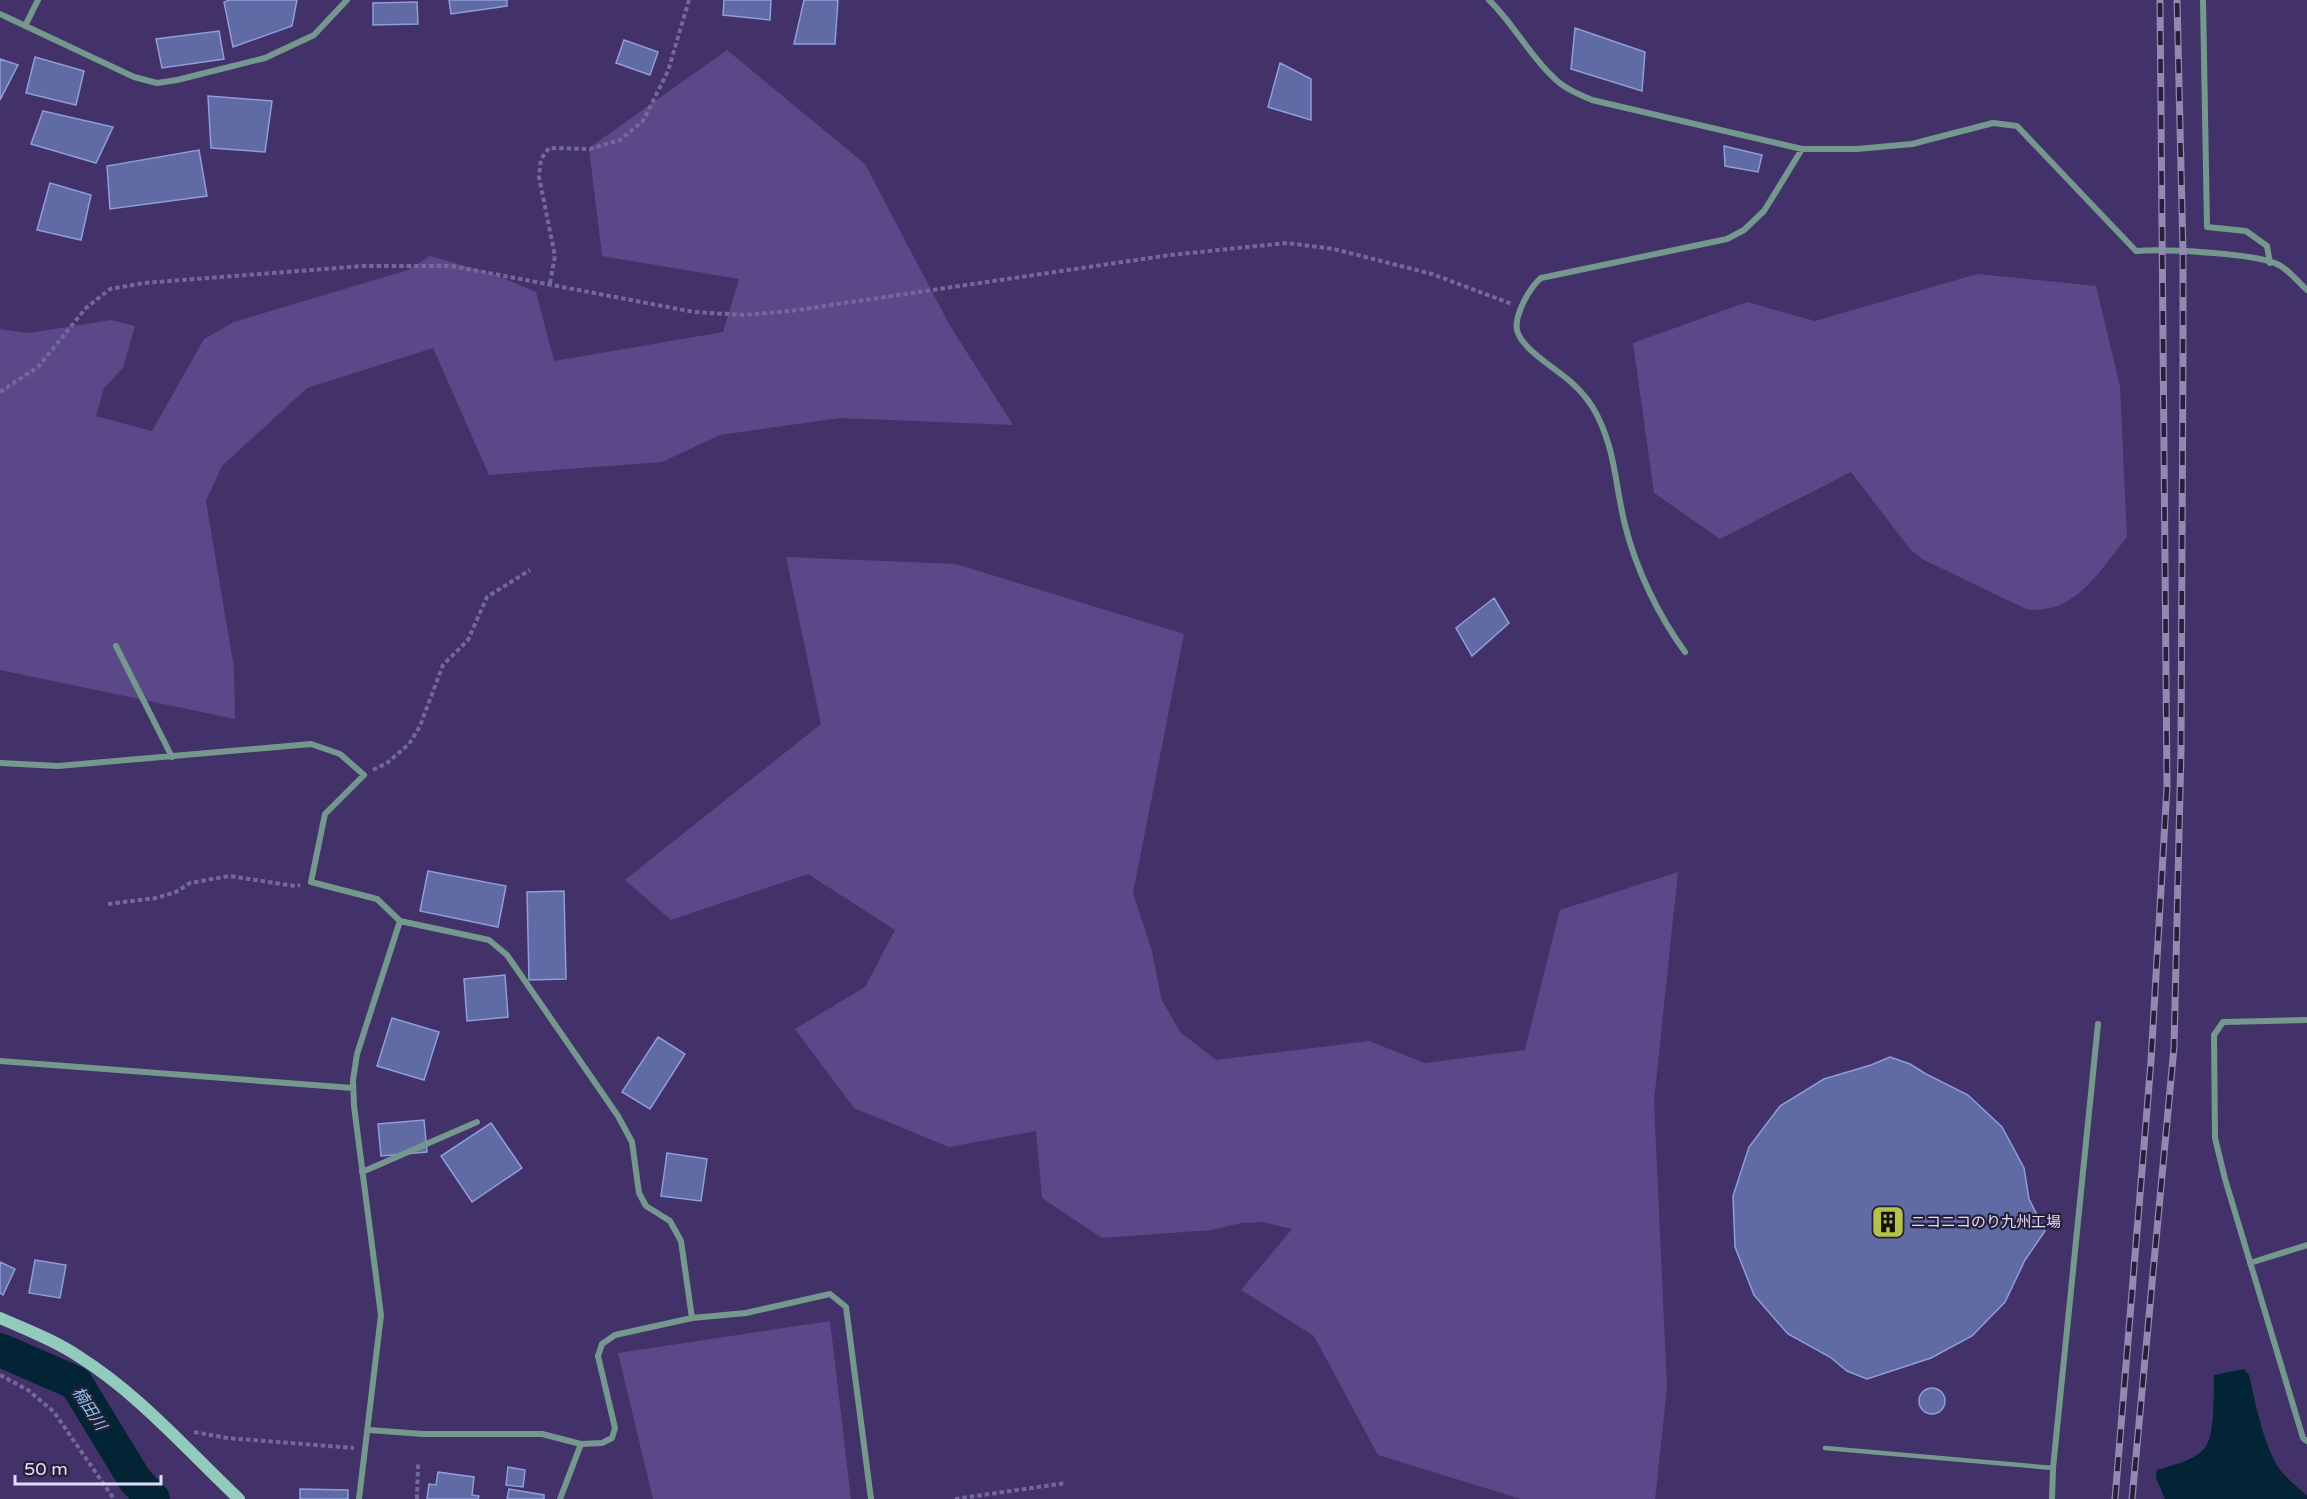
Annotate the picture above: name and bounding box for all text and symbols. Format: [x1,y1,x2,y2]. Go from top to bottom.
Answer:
building icon: ニコニコのり九州工場 [1870,1204,1906,1240]
place label: ニコニコのり九州工場 [1911,1213,2061,1231]
water label: 楠田川 [68,1383,112,1436]
scale bar [15,1448,160,1486]
text: 50 m [24,1458,68,1480]

